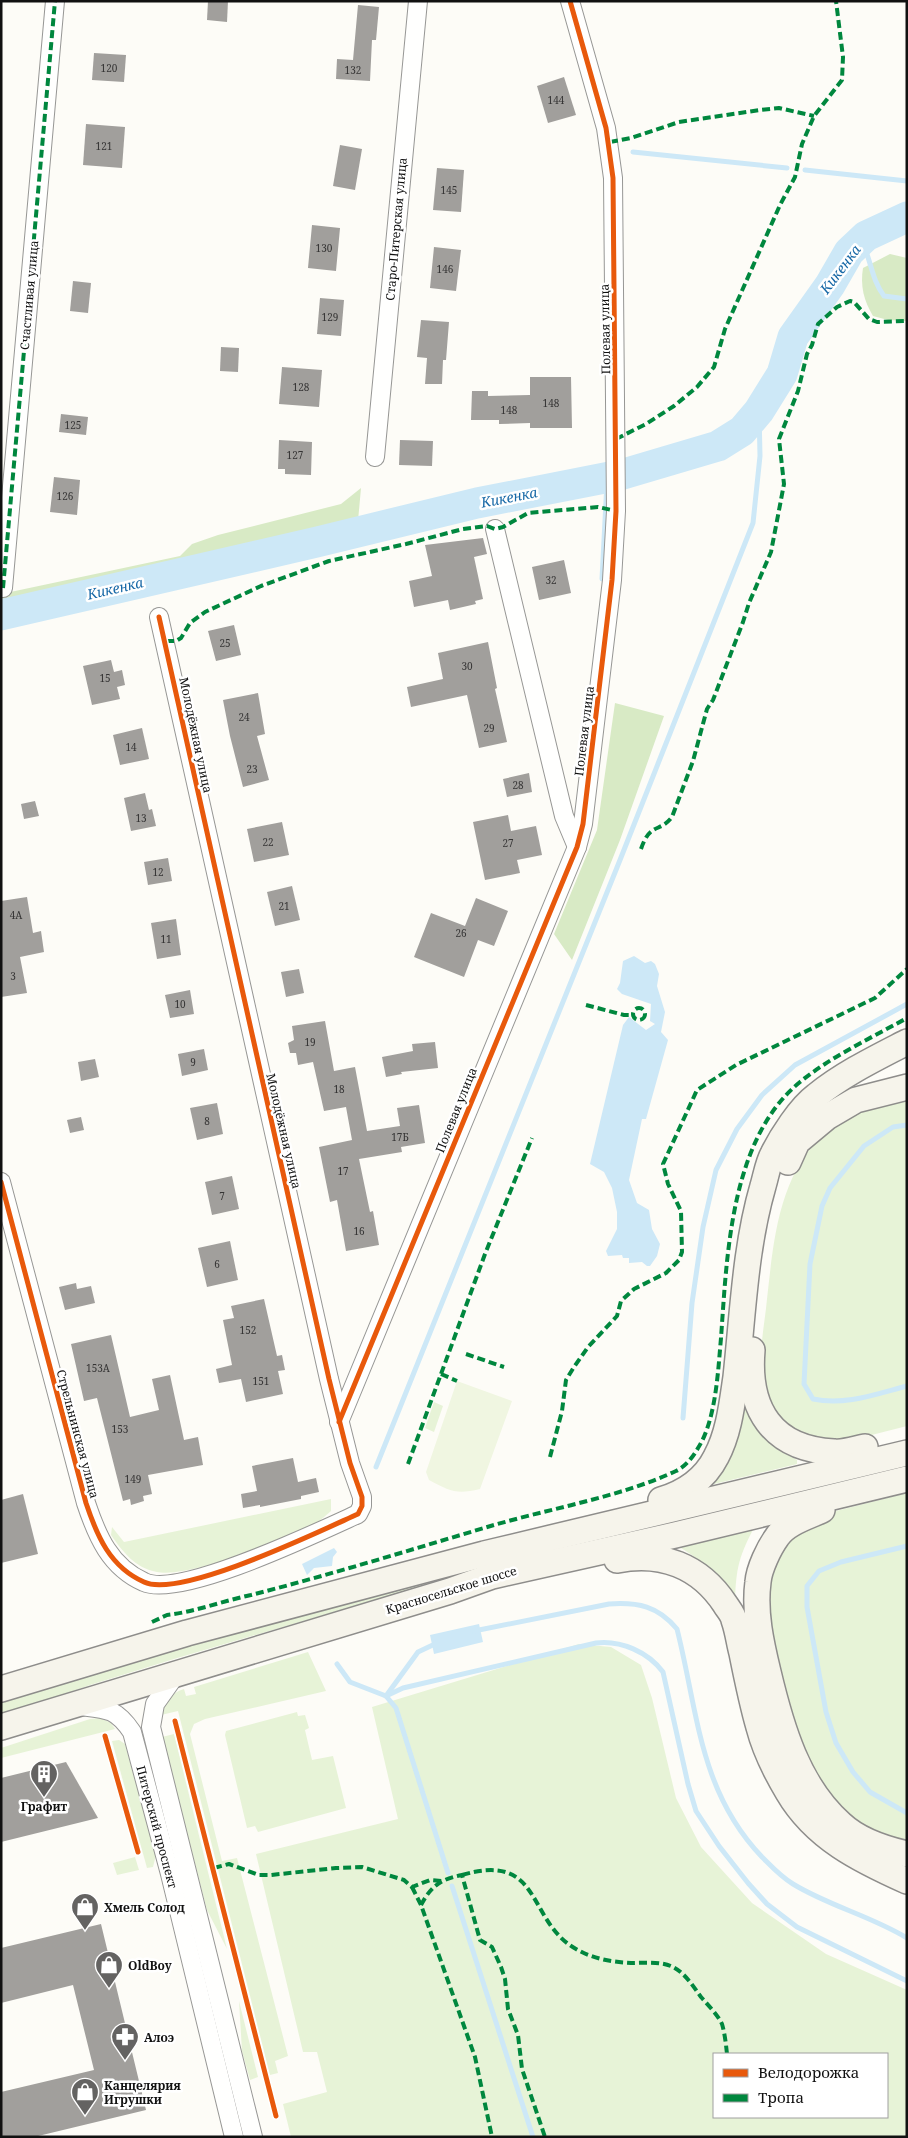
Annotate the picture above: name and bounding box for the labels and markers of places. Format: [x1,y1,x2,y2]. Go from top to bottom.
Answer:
building icon: Графит [29,1759,59,1798]
place label: Графит [21,1798,68,1815]
shop icon: Хмель Солод [70,1892,100,1931]
place label: Хмель Солод [104,1899,185,1916]
shop icon: OldBoy [94,1950,124,1989]
place label: OldBoy [128,1957,172,1974]
pharmacy icon: Алоэ [110,2022,140,2061]
place label: Алоэ [144,2029,174,2046]
shop icon: Канцелярия Игрушки [70,2077,100,2116]
place label: Канцелярия Игрушки [104,2077,181,2108]

